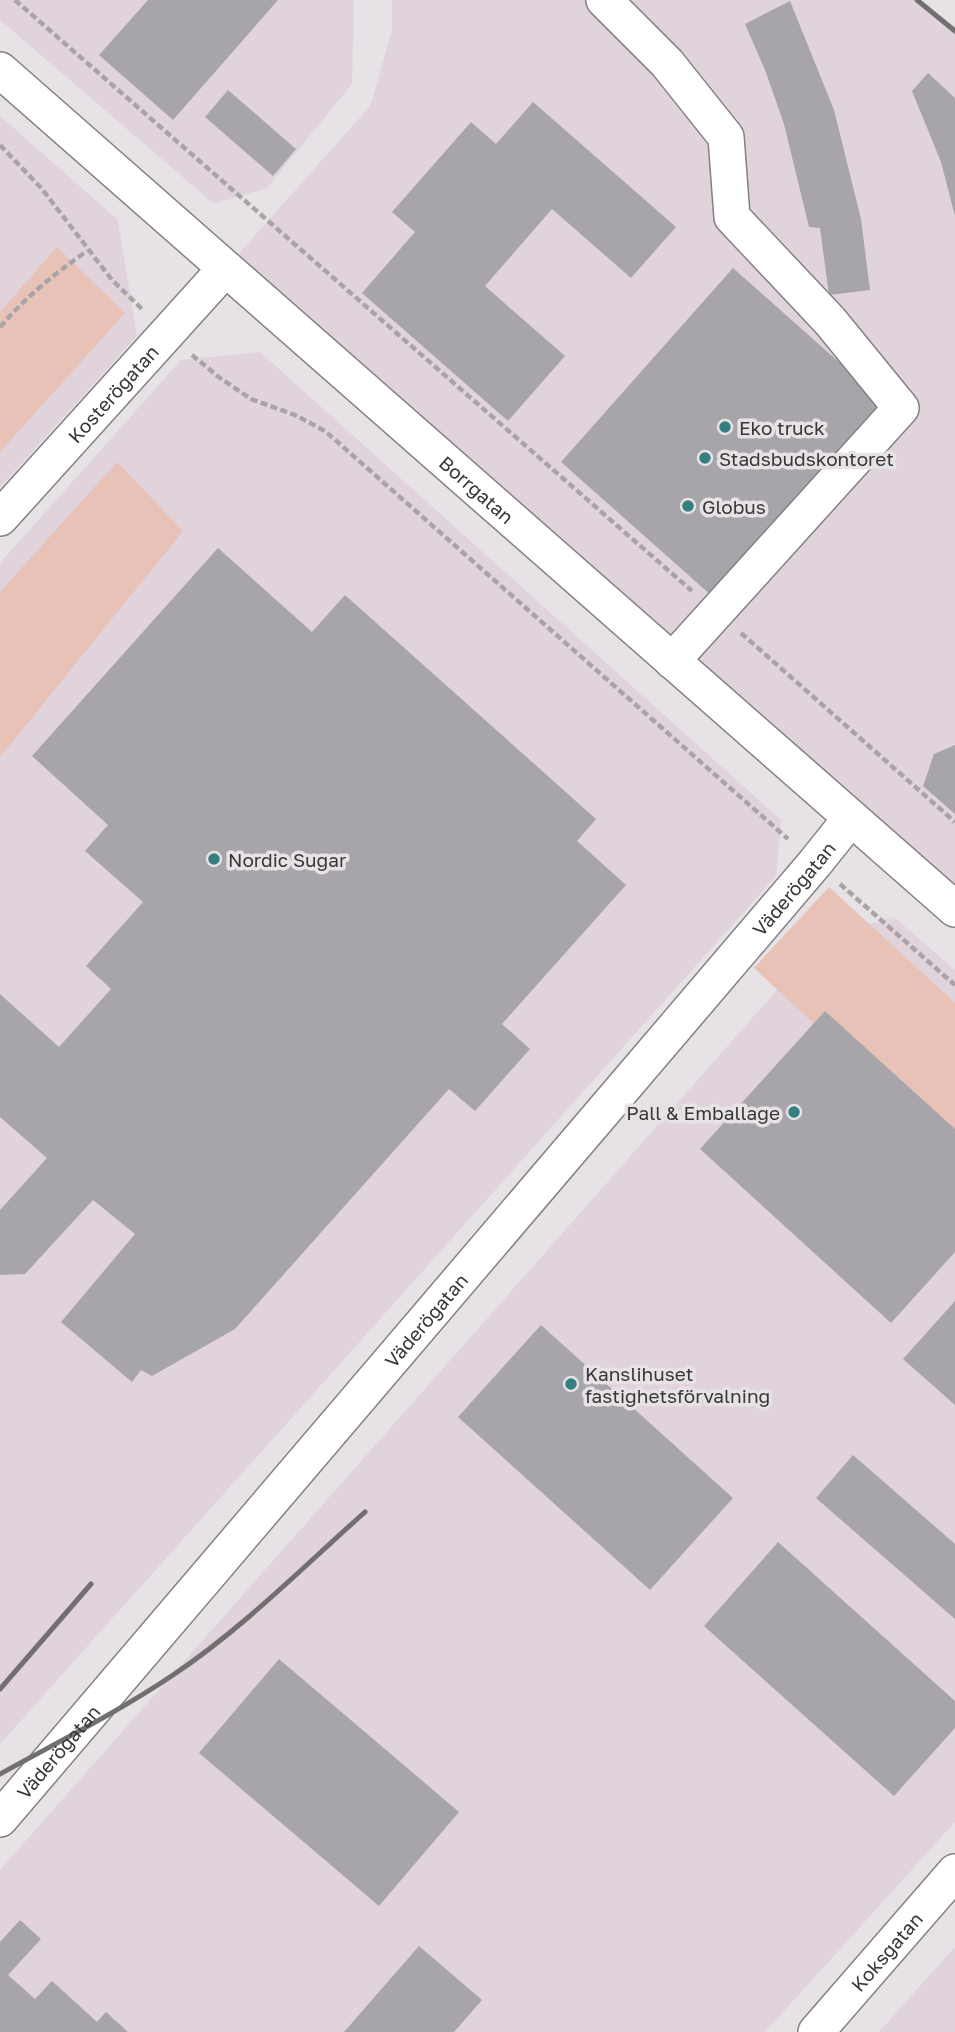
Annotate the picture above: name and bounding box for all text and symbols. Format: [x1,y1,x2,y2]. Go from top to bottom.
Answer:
street label: Kosterögatan [63,340,163,447]
place label: Eko truck [739,416,825,439]
marker: Eko truck [717,419,733,435]
place label: Stadsbudskontoret [719,447,894,470]
street label: Borrgatan [435,450,519,528]
marker: Stadsbudskontoret [697,450,713,466]
place label: Globus [702,495,766,518]
marker: Globus [680,498,696,514]
street label: Väderögatan [747,836,839,940]
place label: Nordic Sugar [228,848,347,871]
marker: Nordic Sugar [206,851,222,867]
place label: Pall & Emballage [626,1101,780,1124]
marker: Pall & Emballage [786,1104,802,1120]
street label: Väderögatan [379,1268,472,1371]
place label: Kanslihuset fastighetsförvalning [585,1362,770,1407]
marker: Kanslihuset fastighetsförvalning [563,1376,579,1392]
street label: Väderögatan [11,1700,104,1803]
street label: Koksgatan [846,1907,927,1995]

